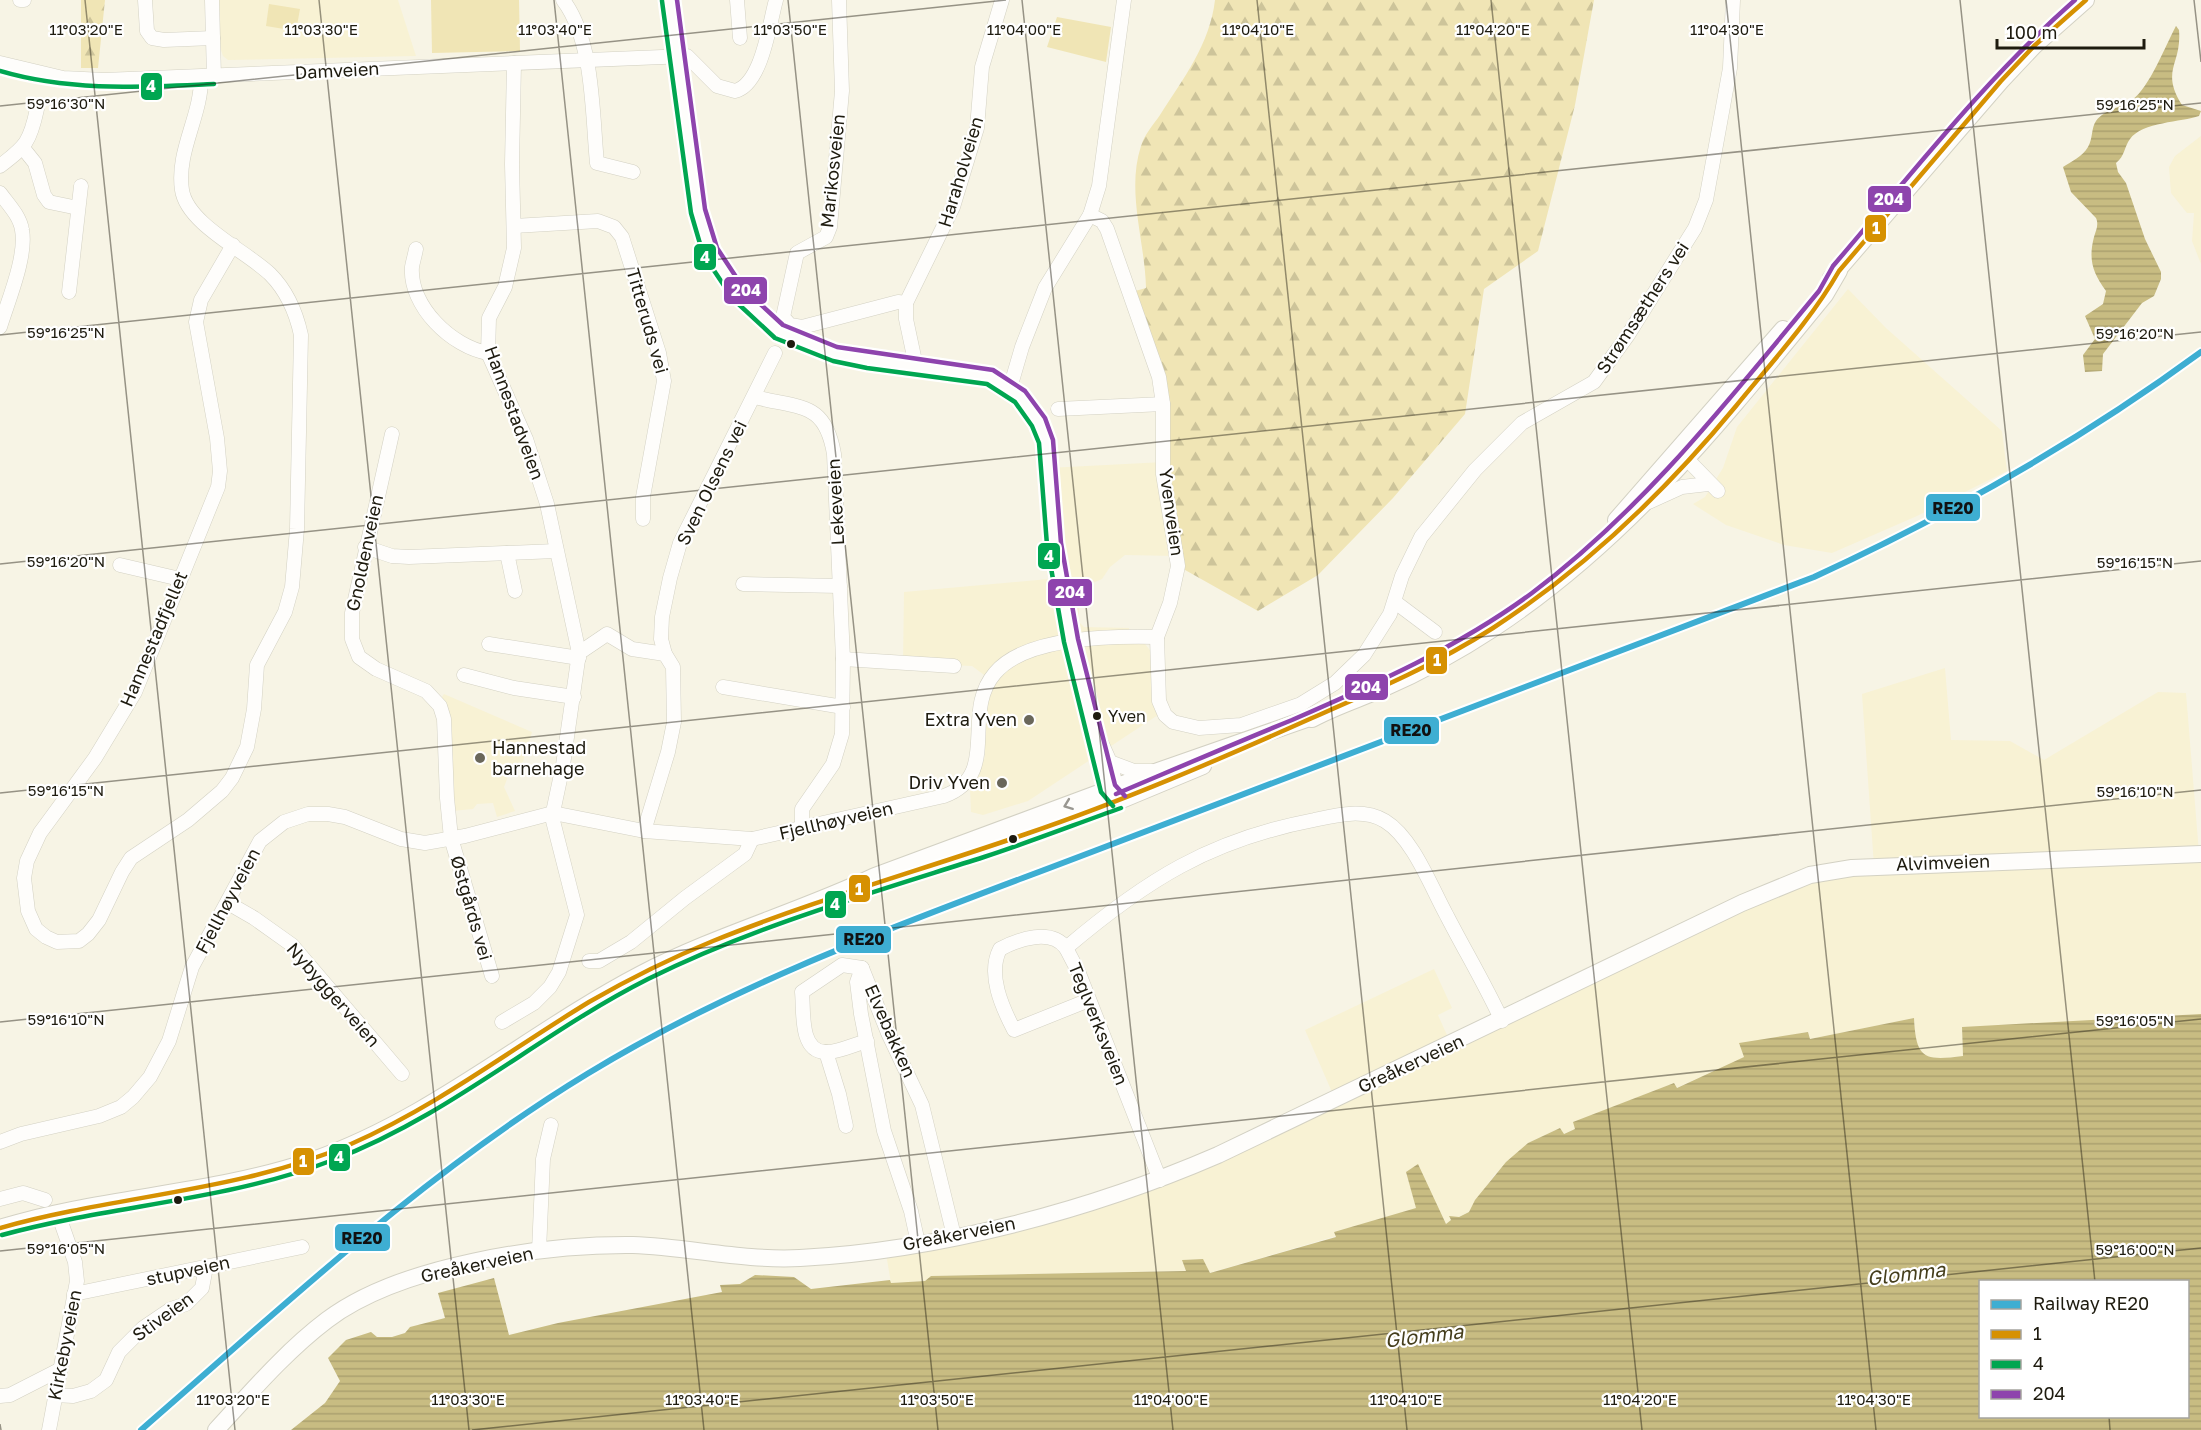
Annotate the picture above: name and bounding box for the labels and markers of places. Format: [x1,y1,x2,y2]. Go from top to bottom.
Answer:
unlabelled marker [785,338,797,350]
place label: Yven [1108,706,1146,726]
place label: Extra Yven [924,708,1017,730]
marker: Yven [1091,710,1103,722]
marker: Extra Yven [1022,713,1036,727]
place label: Hannestad barnehage [492,736,586,779]
marker: Hannestad barnehage [473,751,487,765]
place label: Driv Yven [908,771,990,793]
marker: Driv Yven [995,776,1009,790]
unlabelled marker [1007,833,1019,845]
unlabelled marker [172,1194,184,1206]

